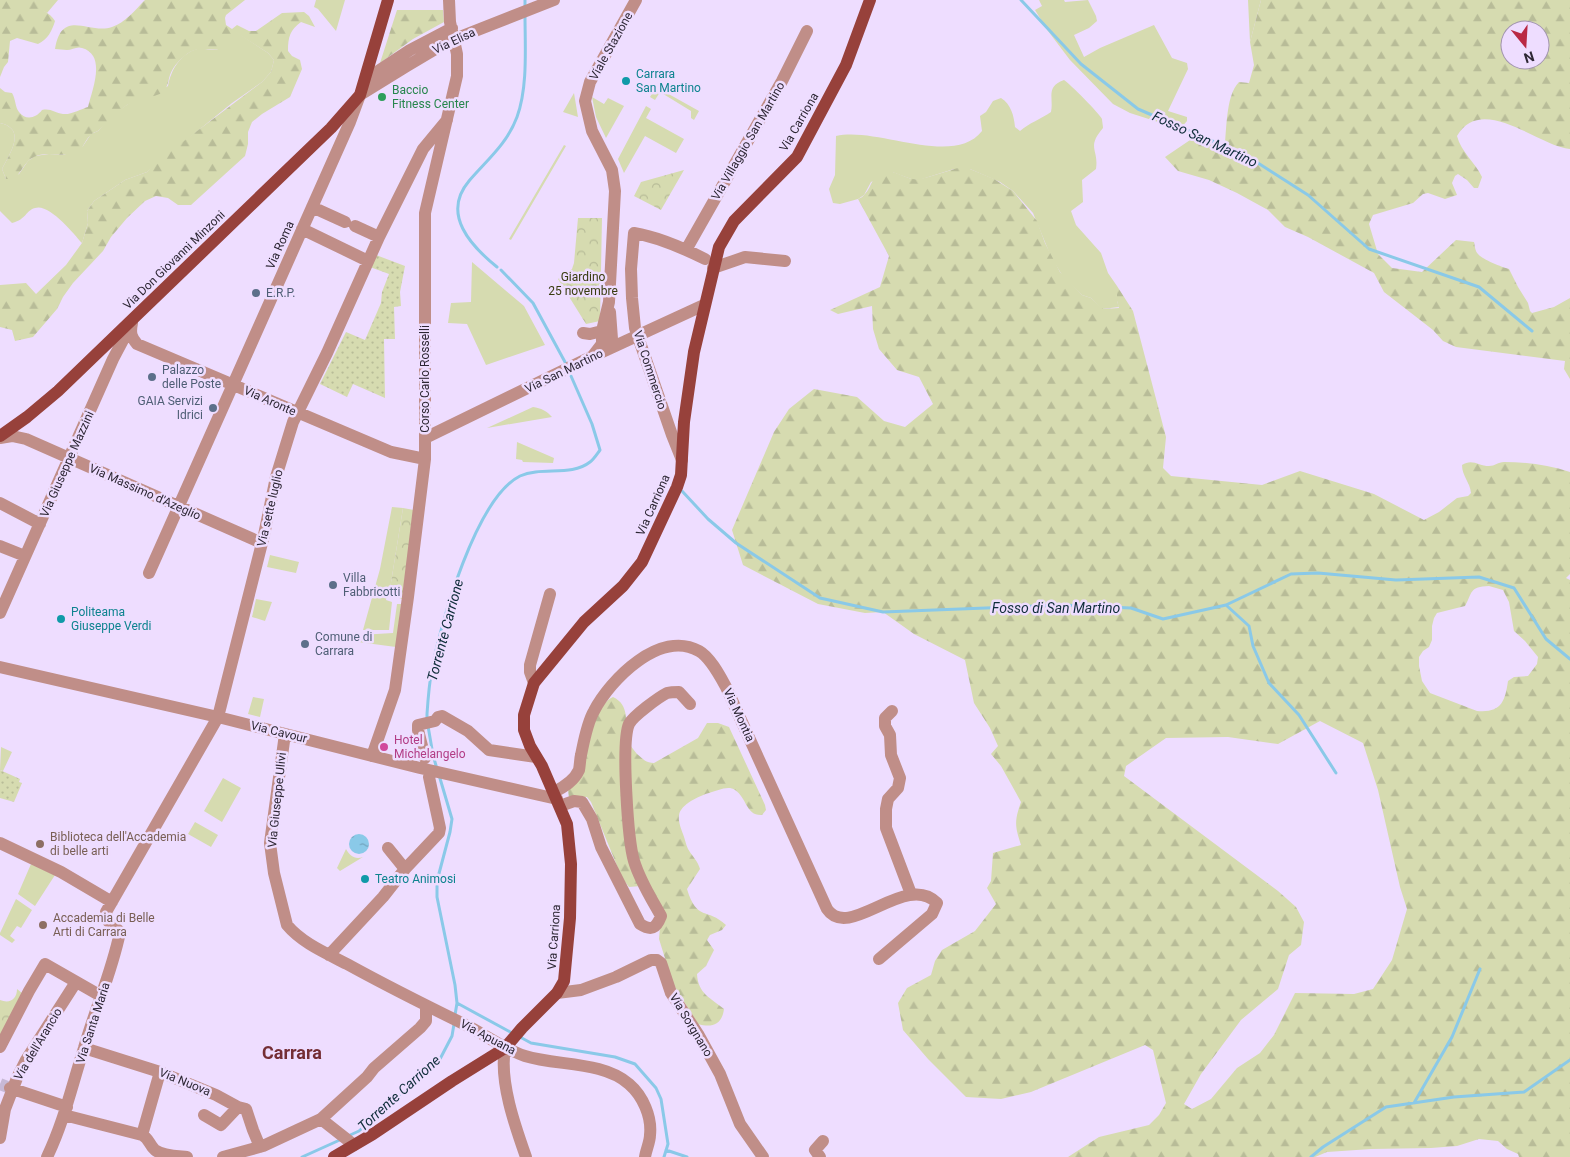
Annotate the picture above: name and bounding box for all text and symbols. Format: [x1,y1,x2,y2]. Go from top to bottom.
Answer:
street label: Viale Stazione [587,10,635,82]
north arrow [1500,20,1550,70]
street label: Via Elisa [430,25,478,57]
text: N [1522,48,1536,67]
place label: Carrara San Martino [636,67,701,95]
marker: Carrara San Martino [620,75,632,87]
street label: Via Villaggio San Martino [708,79,788,203]
place label: Baccio Fitness Center [392,83,469,111]
street label: Via Carriona [777,90,821,154]
marker: Baccio Fitness Center [376,91,388,103]
water label: Fosso San Martino [1150,108,1260,170]
street label: Via Don Giovanni Minzoni [120,208,228,312]
street label: Via Roma [263,219,297,271]
park label: Giardino 25 novembre [548,270,618,298]
place label: E.R.P. [266,286,295,300]
marker: E.R.P. [250,287,262,299]
street label: Corso Carlo Rosselli [418,325,432,433]
street label: Via Commercio [631,329,669,411]
street label: Via San Martino [523,346,605,396]
place label: Palazzo delle Poste [162,363,221,391]
marker: Palazzo delle Poste [146,371,158,383]
street label: Via Aronte [242,383,298,419]
place label: GAIA Servizi Idrici [138,394,203,422]
marker: GAIA Servizi Idrici [207,402,219,414]
street label: Via Giuseppe Mazzini [37,409,97,519]
street label: Via Massimo d'Azeglio [87,461,203,523]
street label: Via sette luglio [254,468,286,548]
street label: Via Carriona [633,472,673,538]
place label: Villa Fabbricotti [343,571,400,599]
water label: Torrente Carrione [424,577,466,683]
marker: Villa Fabbricotti [327,579,339,591]
water label: Fosso di San Martino [992,600,1120,616]
place label: Politeama Giuseppe Verdi [71,605,152,633]
marker: Politeama Giuseppe Verdi [55,613,67,625]
place label: Comune di Carrara [315,630,373,658]
marker: Comune di Carrara [299,638,311,650]
street label: Via Montia [721,686,757,744]
street label: Via Cavour [249,718,309,746]
place label: Hotel Michelangelo [394,733,466,761]
marker: Hotel Michelangelo [378,741,390,753]
street label: Via Giuseppe Ulivi [265,752,289,848]
place label: Biblioteca dell'Accademia di belle arti [50,830,186,858]
marker: Biblioteca dell'Accademia di belle arti [34,838,46,850]
place label: Teatro Animosi [375,872,456,886]
marker: Teatro Animosi [359,873,371,885]
street label: Via Carriona [545,904,563,970]
place label: Accademia di Belle Arti di Carrara [53,911,155,939]
marker: Accademia di Belle Arti di Carrara [37,919,49,931]
street label: Via Santa Maria [73,981,113,1065]
street label: Via Sorgnano [667,991,715,1059]
street label: Via dell'Arancio [11,1005,65,1082]
street label: Via Apuana [458,1017,518,1057]
district label: Carrara [262,1042,322,1063]
water label: Torrente Carrione [355,1052,443,1134]
street label: Via Nuova [157,1065,213,1099]

